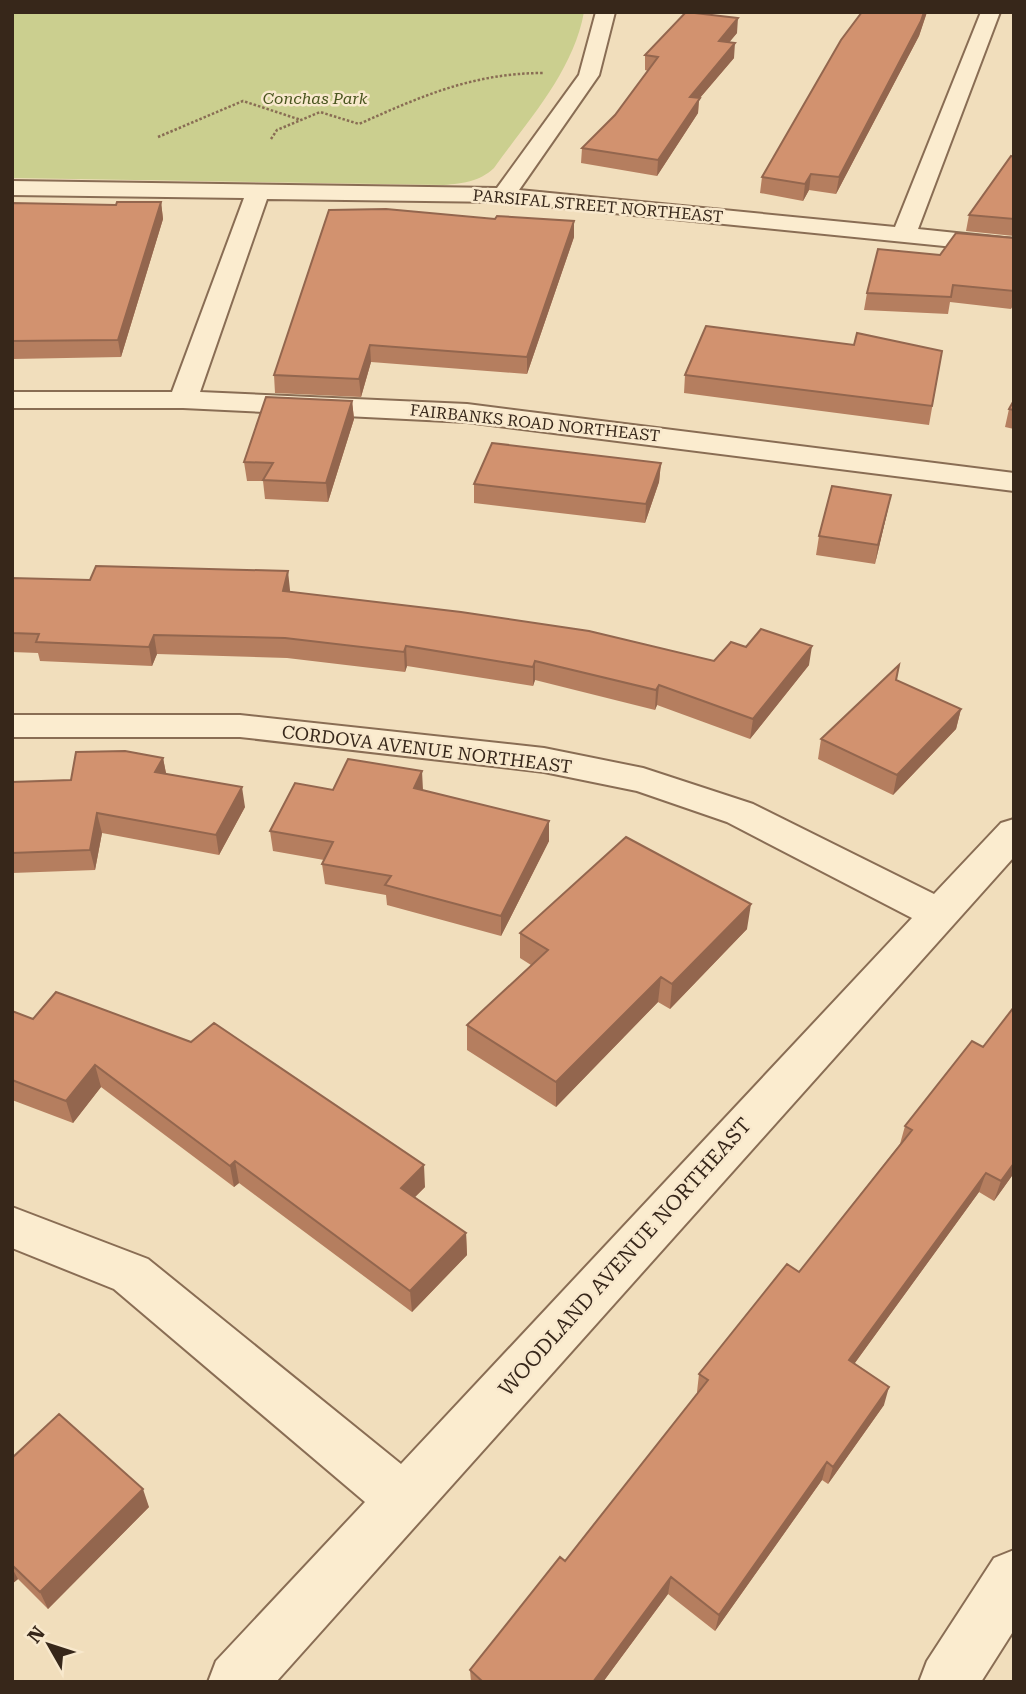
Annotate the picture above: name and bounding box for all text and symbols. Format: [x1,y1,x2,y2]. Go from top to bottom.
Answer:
park label: Conchas Park [263,89,368,108]
street label: PARSIFAL STREET NORTHEAST [472,186,724,226]
street label: FAIRBANKS ROAD NORTHEAST [409,400,661,446]
street label: CORDOVA AVENUE NORTHEAST [281,721,573,777]
street label: WOODLAND AVENUE NORTHEAST [494,1113,756,1401]
north arrow [14,1610,84,1680]
text: N [23,1621,50,1648]

